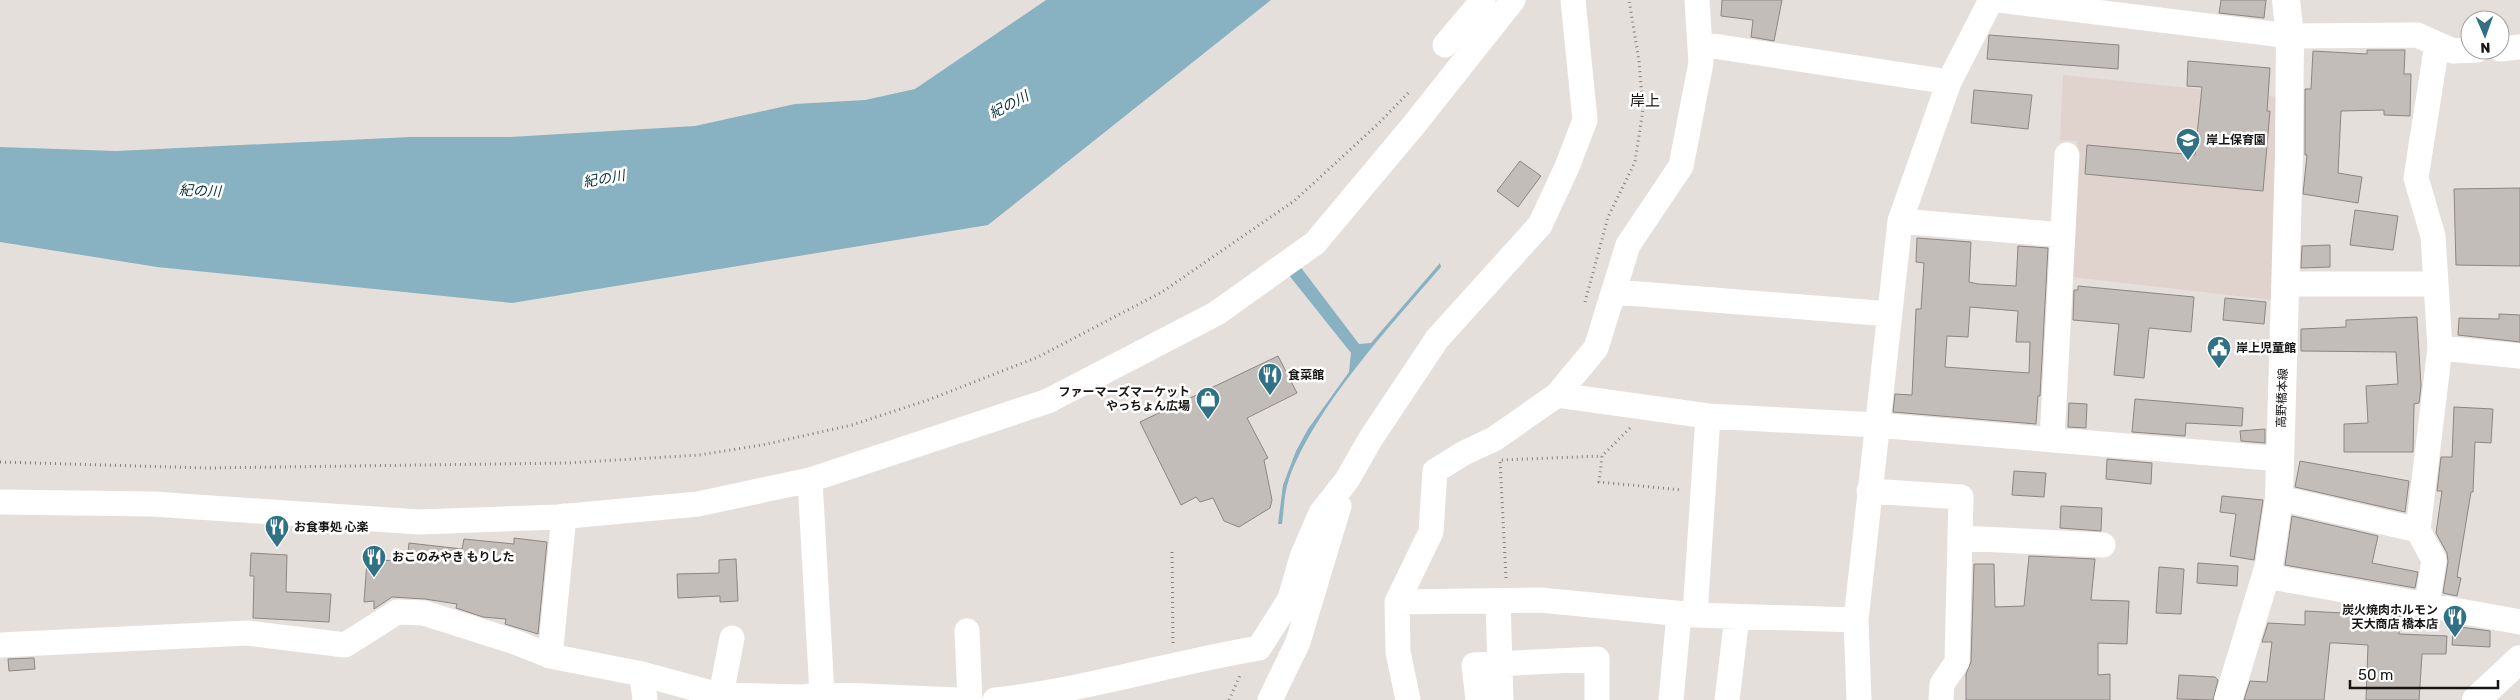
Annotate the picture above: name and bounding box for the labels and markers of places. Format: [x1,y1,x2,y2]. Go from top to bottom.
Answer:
school or university icon: 岸上保育園 [2175,127,2201,161]
place label: 岸上保育園 [2206,133,2266,147]
public building icon: 岸上児童館 [2206,335,2232,369]
place label: 岸上児童館 [2236,341,2296,355]
restaurant icon: 食菜館 [1257,362,1283,396]
place label: 食菜館 [1288,368,1324,382]
place label: ファーマーズマーケット やっちょん広場 [1059,385,1190,413]
shop icon: ファーマーズマーケット やっちょん広場 [1195,386,1221,420]
restaurant icon: お食事処 心楽 [264,514,290,548]
place label: お食事処 心楽 [294,520,369,534]
restaurant icon: おこのみやき もりした [361,544,387,578]
place label: おこのみやき もりした [392,550,515,564]
place label: 炭火焼肉ホルモン 天大商店 橋本店 [2342,603,2438,631]
restaurant icon: 炭火焼肉ホルモン 天大商店 橋本店 [2442,604,2468,638]

